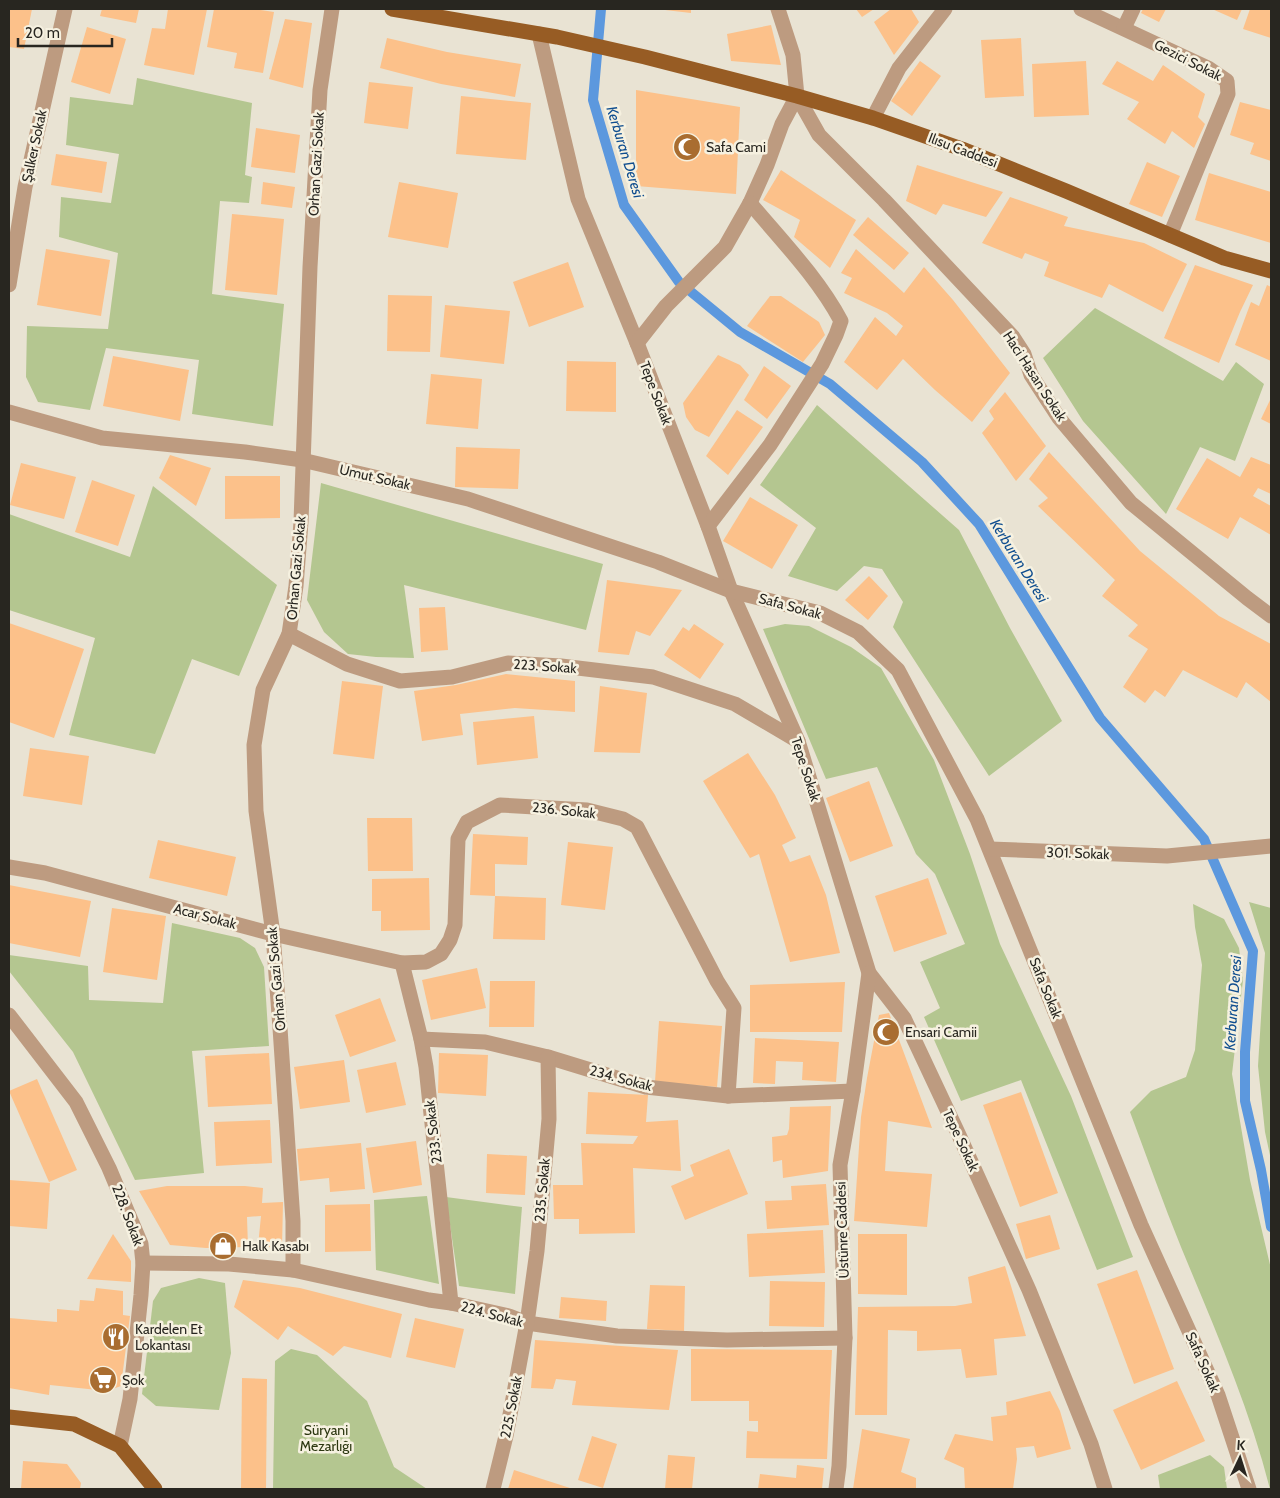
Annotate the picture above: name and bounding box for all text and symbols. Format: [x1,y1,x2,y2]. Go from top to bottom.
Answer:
scale bar [18,15,111,47]
text: 20 m [25,24,60,42]
street label: Gezici Sokak [1151,35,1226,85]
water label: Kerburan Deresi [602,104,648,201]
street label: Şalker Sokak [18,107,51,184]
street label: Orhan Gazi Sokak [304,111,328,217]
street label: Ilısu Caddesi [926,129,1000,171]
mosque icon: Safa Cami [672,132,702,162]
place label: Safa Cami [706,138,766,156]
street label: Haci Hasan Sokak [999,328,1071,425]
street label: Tepe Sokak [636,359,677,428]
street label: Umut Sokak [338,460,413,494]
street label: Orhan Gazi Sokak [282,515,310,621]
water label: Kerburan Deresi [986,516,1052,607]
street label: Safa Sokak [757,589,824,623]
street label: 223. Sokak [513,655,578,677]
street label: Tepe Sokak [787,734,825,804]
street label: 236. Sokak [531,798,597,822]
street label: 301. Sokak [1046,843,1111,863]
street label: Acar Sokak [172,899,239,933]
street label: Orhan Gazi Sokak [262,926,290,1032]
water label: Kerburan Deresi [1221,954,1245,1051]
street label: Safa Sokak [1026,955,1067,1022]
mosque icon: Ensari Camii [871,1017,901,1047]
place label: Ensari Camii [905,1023,977,1041]
street label: 234. Sokak [588,1061,655,1095]
street label: 233. Sokak [420,1099,446,1165]
street label: Tepe Sokak [939,1106,984,1175]
street label: 235. Sokak [530,1157,554,1222]
street label: Üstünre Caddesi [831,1181,853,1279]
street label: 228. Sokak [108,1182,148,1249]
shop icon: Halk Kasabı [208,1231,238,1261]
place label: Halk Kasabı [242,1237,309,1255]
street label: 224. Sokak [459,1297,526,1331]
place label: Kardelen Et Lokantası [135,1320,203,1354]
restaurant icon: Kardelen Et Lokantası [101,1322,131,1352]
street label: Safa Sokak [1182,1329,1225,1396]
supermarket icon: Şok [88,1365,118,1395]
place label: Şok [122,1371,145,1389]
street label: 225. Sokak [496,1373,526,1440]
park label: Süryani Mezarlığı [300,1421,352,1455]
north arrow [1215,1433,1265,1483]
text: K [1236,1436,1246,1454]

